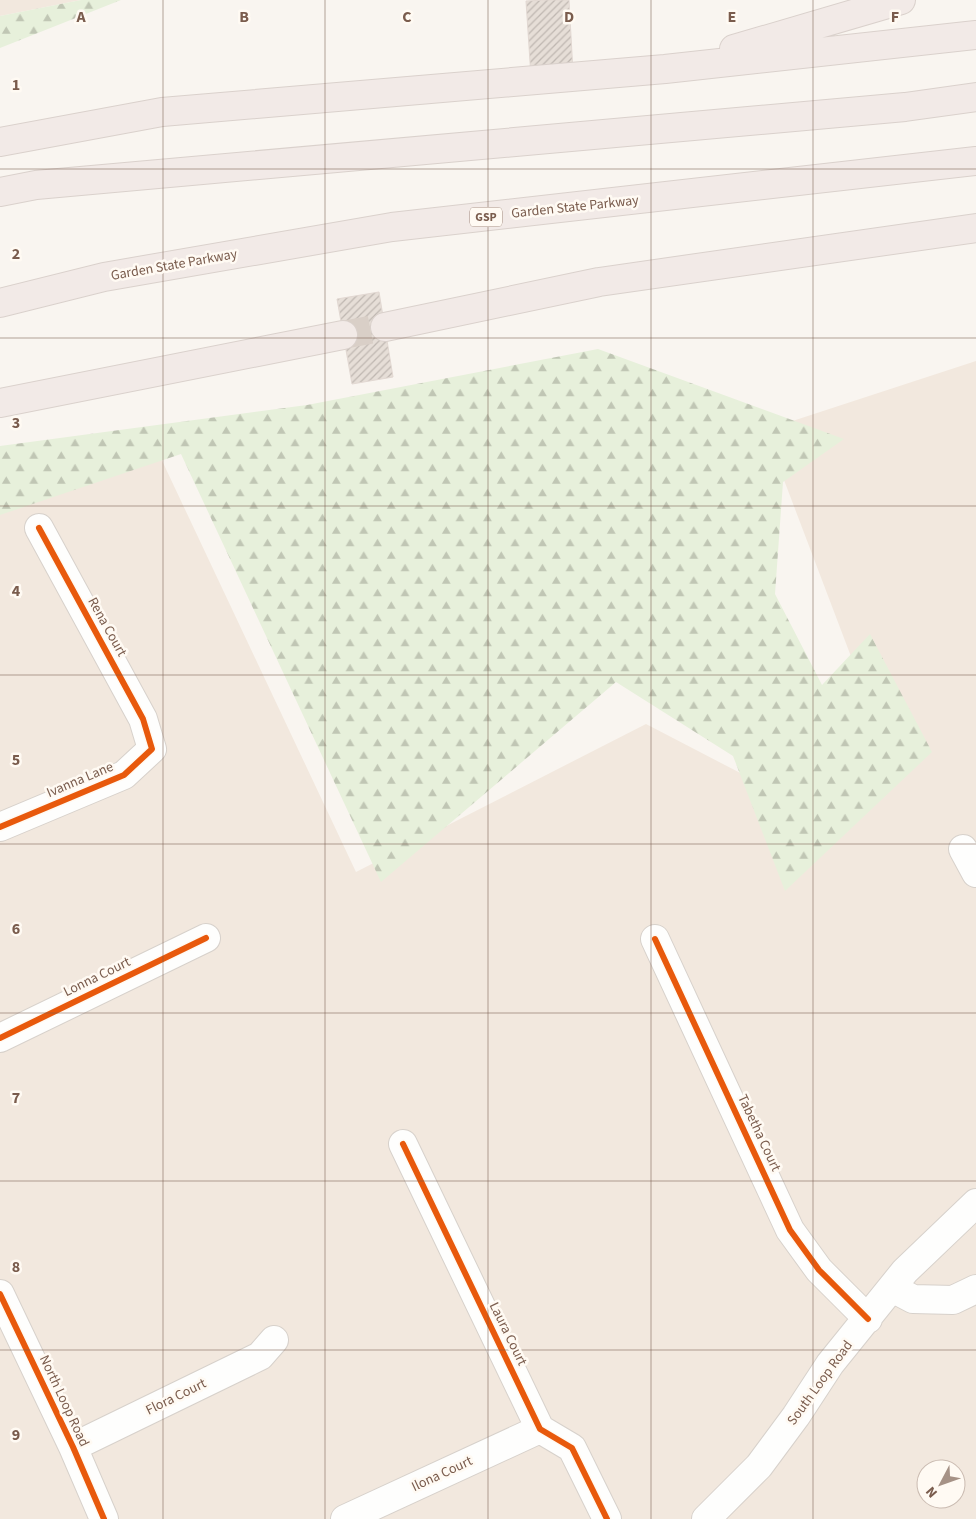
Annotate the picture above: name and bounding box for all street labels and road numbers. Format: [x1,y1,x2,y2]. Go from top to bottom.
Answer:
street label: Garden State Parkway [510,190,640,224]
road number: GSP [470,208,502,226]
street label: Garden State Parkway [109,244,239,286]
street label: Rena Court [82,594,132,661]
street label: Ivanna Lane [44,757,116,803]
street label: Lonna Court [60,952,134,1002]
street label: Tabetha Court [732,1091,786,1175]
street label: Laura Court [484,1299,532,1369]
street label: South Loop Road [782,1337,858,1429]
street label: North Loop Road [34,1352,94,1450]
street label: Flora Court [142,1374,210,1420]
street label: Ilona Court [408,1451,476,1497]

